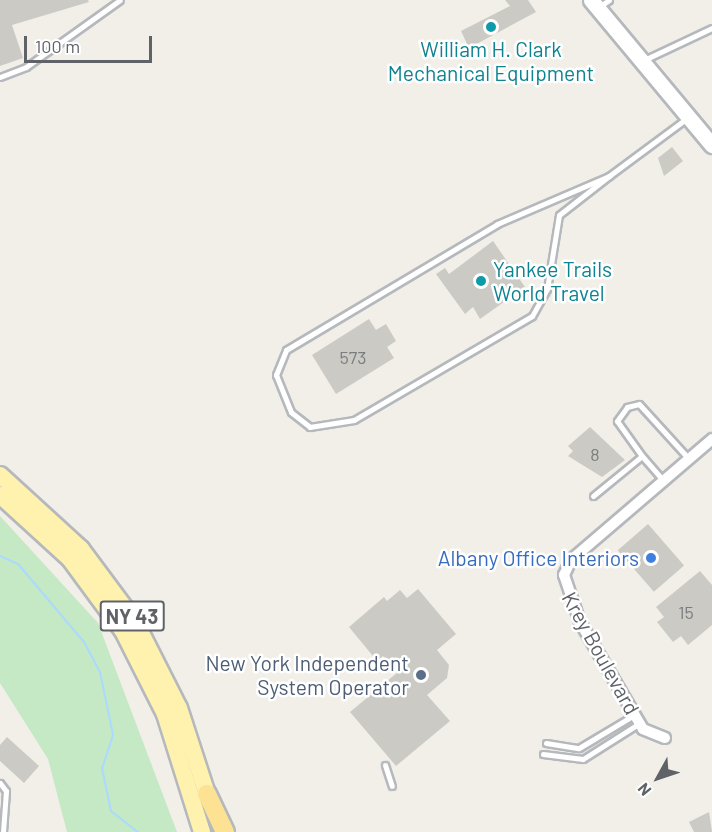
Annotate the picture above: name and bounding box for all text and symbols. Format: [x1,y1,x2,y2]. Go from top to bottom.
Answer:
marker: William H. Clark Mechanical Equipment [484,20,498,34]
scale bar [27,24,154,62]
text: 100 m [35,35,80,57]
place label: William H. Clark Mechanical Equipment [388,36,594,86]
place label: Yankee Trails World Travel [493,256,612,306]
marker: Yankee Trails World Travel [474,274,488,288]
house number: 573 [339,346,367,368]
house number: 8 [590,443,600,465]
place label: Albany Office Interiors [438,545,639,571]
marker: Albany Office Interiors [644,551,658,565]
street label: Krey Boulevard [557,587,645,719]
road number: NY 43 [99,599,165,633]
house number: 15 [678,601,694,623]
place label: New York Independent System Operator [205,650,409,700]
marker: New York Independent System Operator [414,668,428,682]
north arrow [628,748,688,808]
text: N [633,780,655,800]

